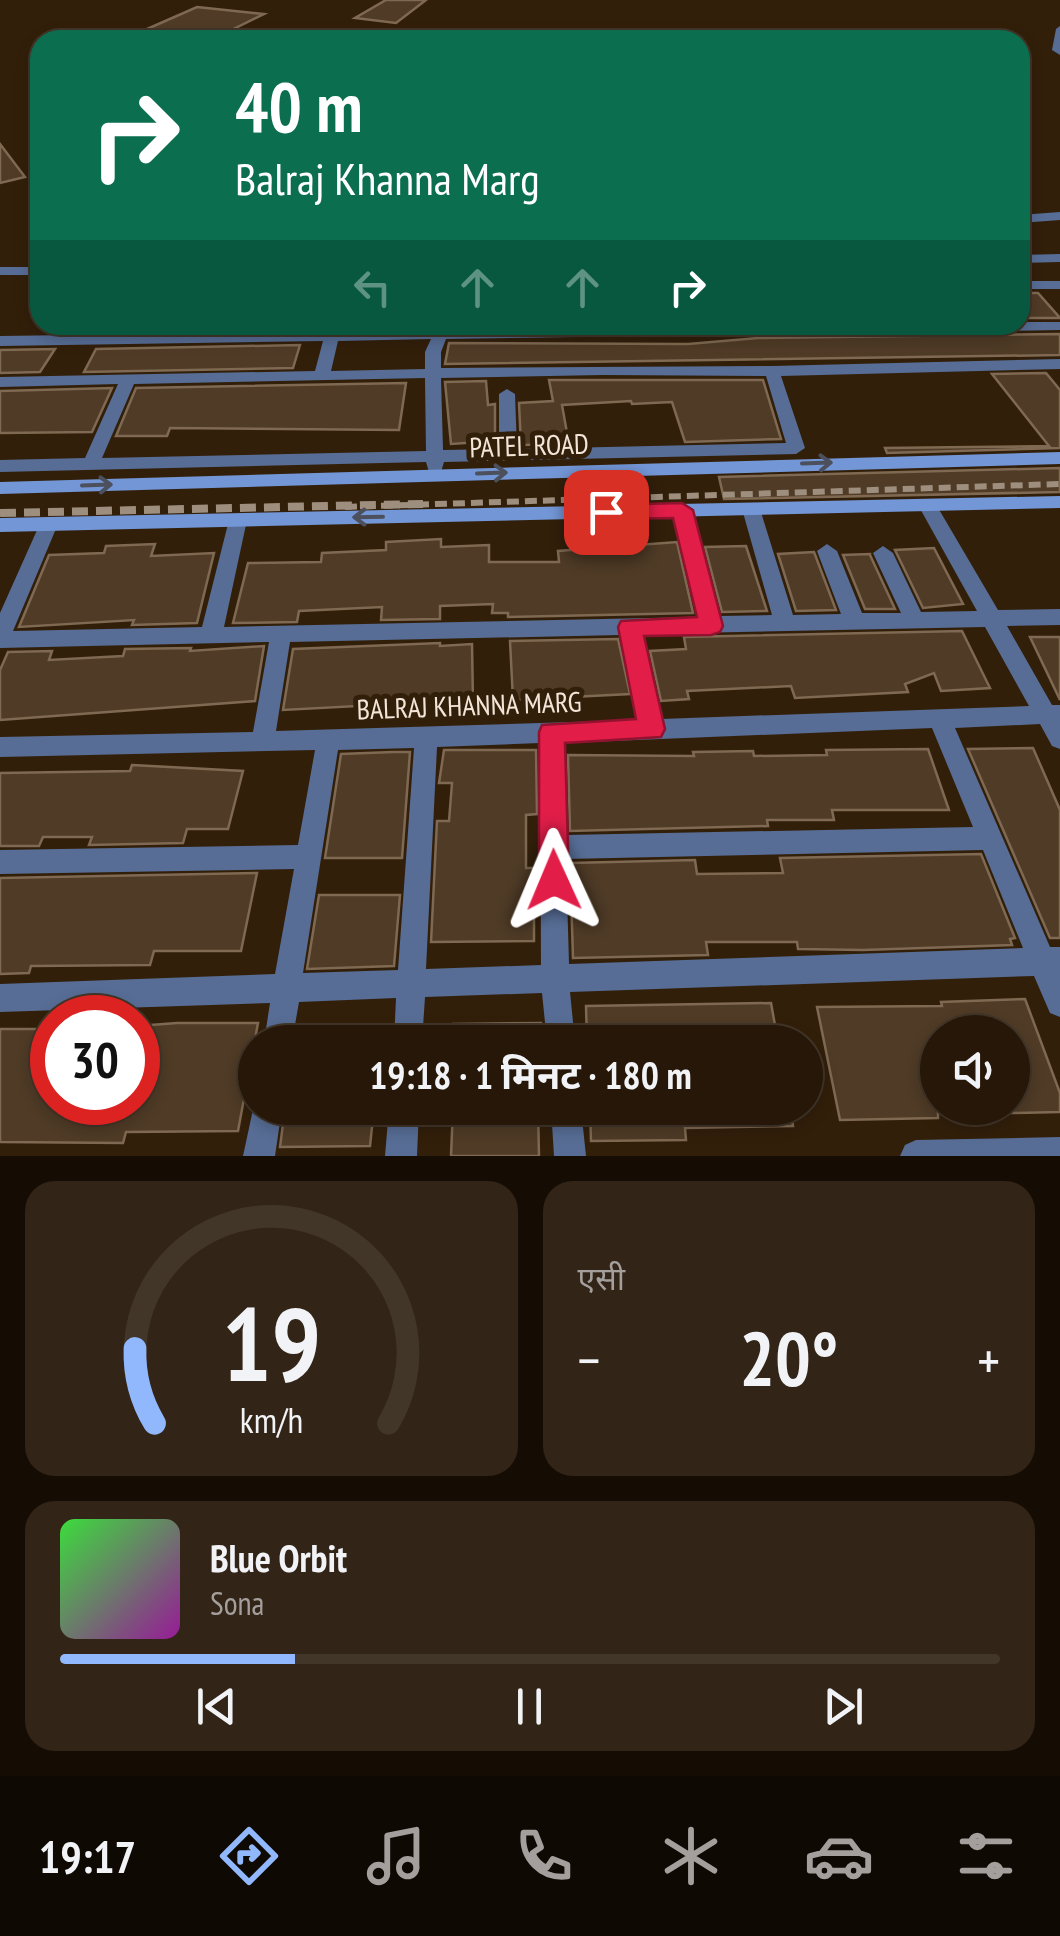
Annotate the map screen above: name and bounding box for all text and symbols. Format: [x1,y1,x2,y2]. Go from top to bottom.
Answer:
text: 40 m [235,61,363,151]
icon: right [70,70,200,200]
text: Balraj Khanna Marg [235,149,540,207]
icon: left [345,260,400,315]
icon: ahead [450,260,505,315]
icon: ahead [555,260,610,315]
icon: right [660,260,715,315]
street label: PATEL ROAD [469,424,589,466]
one-way arrow [801,454,833,473]
one-way arrow [476,464,508,483]
pin [564,470,649,555]
one-way arrow [81,476,113,495]
icon: arrive [579,485,634,540]
one-way arrow [352,508,384,527]
street label: BALRAJ KHANNA MARG [356,683,582,727]
position arrow [502,828,606,932]
speed limit sign: 30 [30,995,160,1125]
map controls [920,1015,1030,1125]
button: sound [920,1015,1030,1125]
text: 19:18 · 1 मिनट · 180 m [369,1050,692,1099]
text: एसी [578,1257,625,1299]
text: 19 [222,1275,321,1410]
text: 20° [739,1310,838,1407]
text: − [578,1324,600,1395]
text: + [977,1324,1000,1395]
text: km/h [240,1397,303,1443]
text: Blue Orbit [210,1533,347,1582]
text: Sona [210,1582,264,1624]
icon: previous [189,1679,244,1734]
icon: pause [502,1679,557,1734]
icon: next [816,1679,871,1734]
icon: directions [214,1821,284,1891]
icon: music [361,1821,431,1891]
icon: phone [509,1821,579,1891]
icon: climate [656,1821,726,1891]
icon: car [804,1821,874,1891]
icon: filters [951,1821,1021,1891]
text: 19:17 [39,1827,136,1885]

